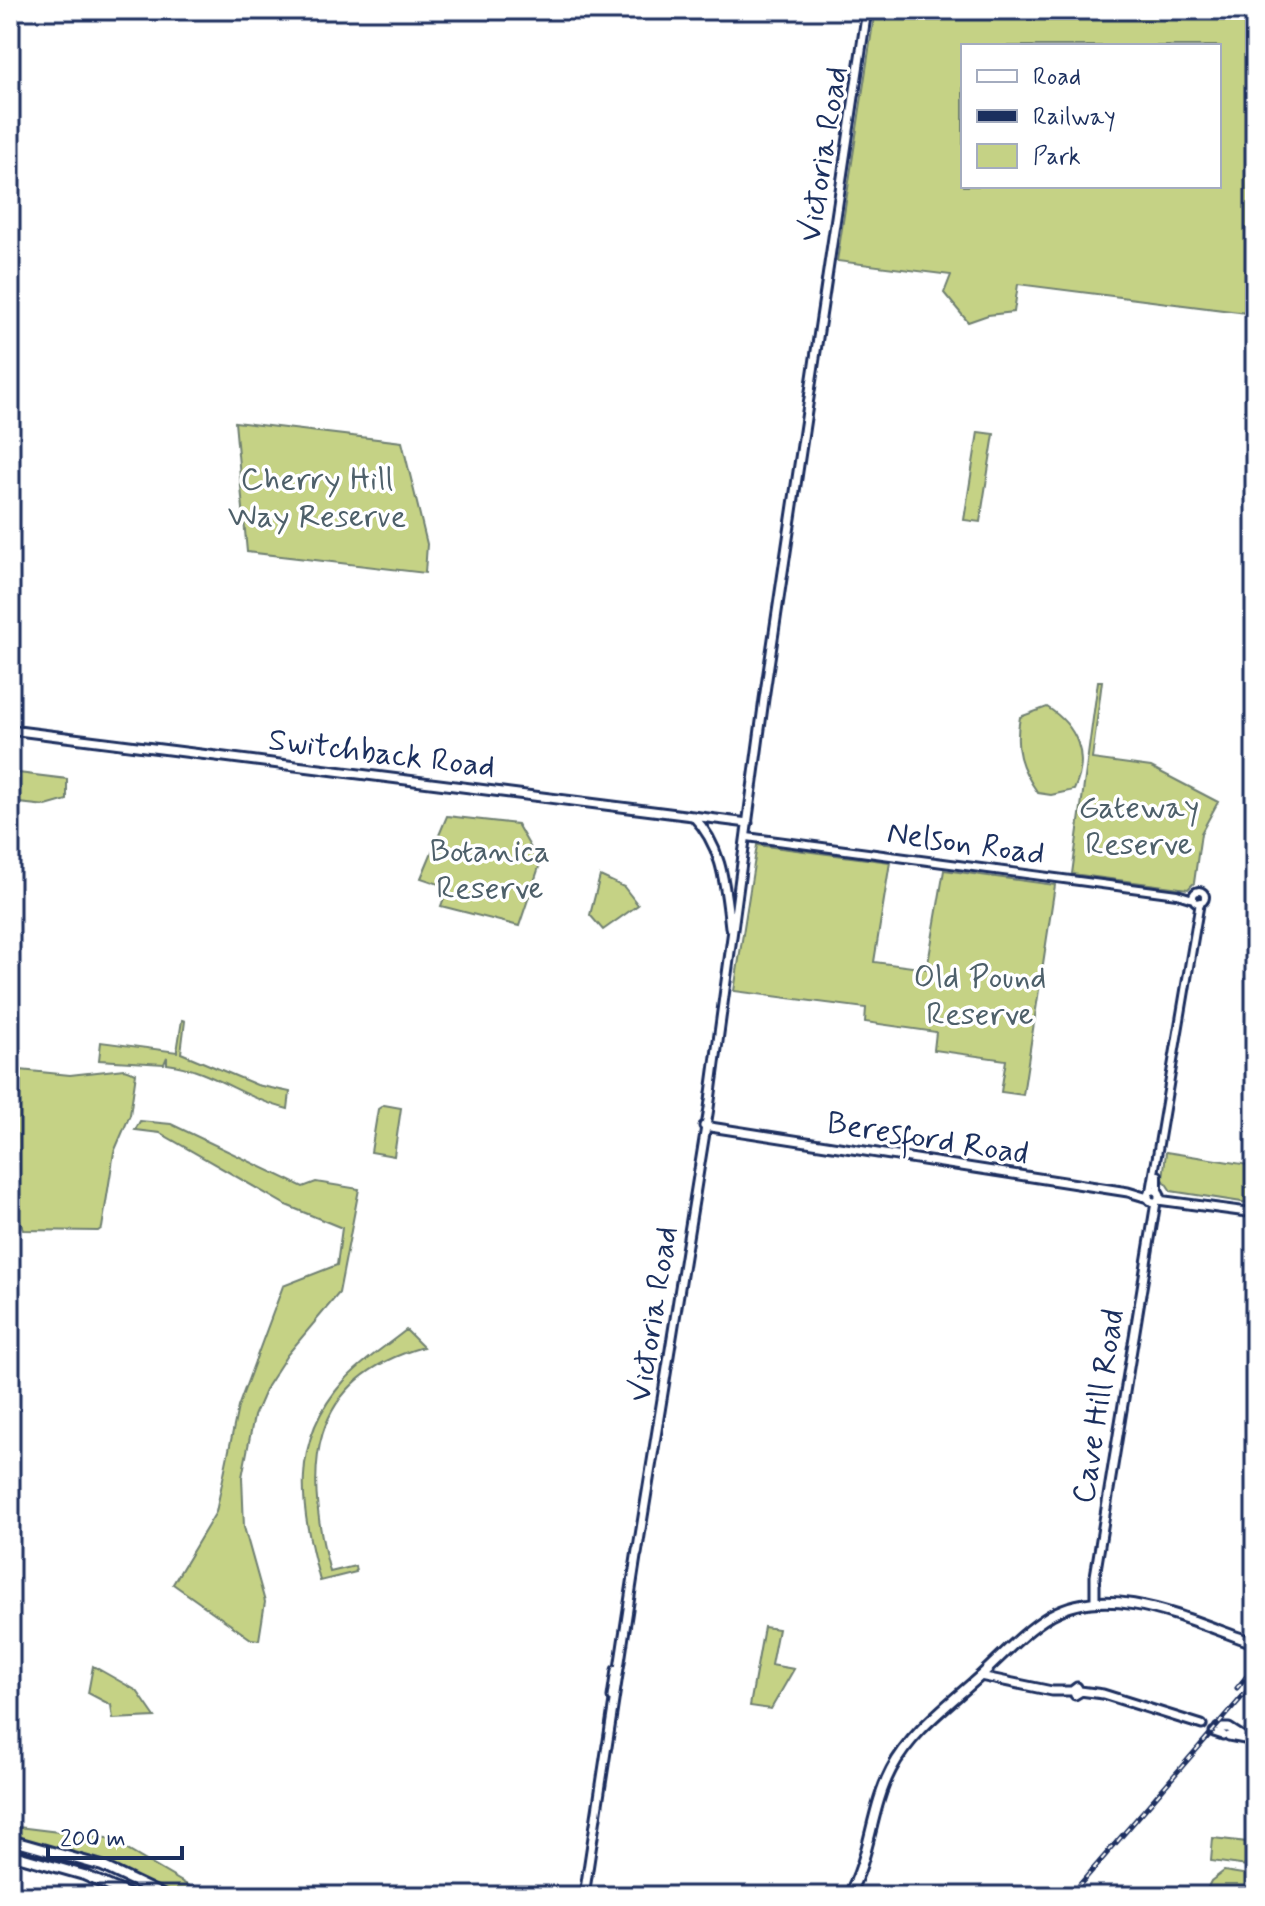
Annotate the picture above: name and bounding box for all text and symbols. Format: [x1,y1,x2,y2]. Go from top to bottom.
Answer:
legend [961,44,1221,188]
text: Road [1033,62,1081,93]
street label: Victoria Road [789,63,859,245]
text: Railway [1033,102,1116,133]
text: Park [1033,142,1081,173]
park label: Cherry Hill Way Reserve [228,459,406,538]
street label: Switchback Road [266,719,497,789]
park label: Gateway Reserve [1078,787,1200,866]
street label: Nelson Road [884,812,1047,876]
park label: Botanica Reserve [430,831,550,910]
park label: Old Pound Reserve [914,957,1046,1036]
street label: Beresford Road [824,1102,1032,1178]
street label: Victoria Road [619,1223,689,1405]
street label: Cave Hill Road [1063,1306,1135,1507]
scale bar [48,1810,182,1860]
text: 200 m [60,1824,126,1855]

